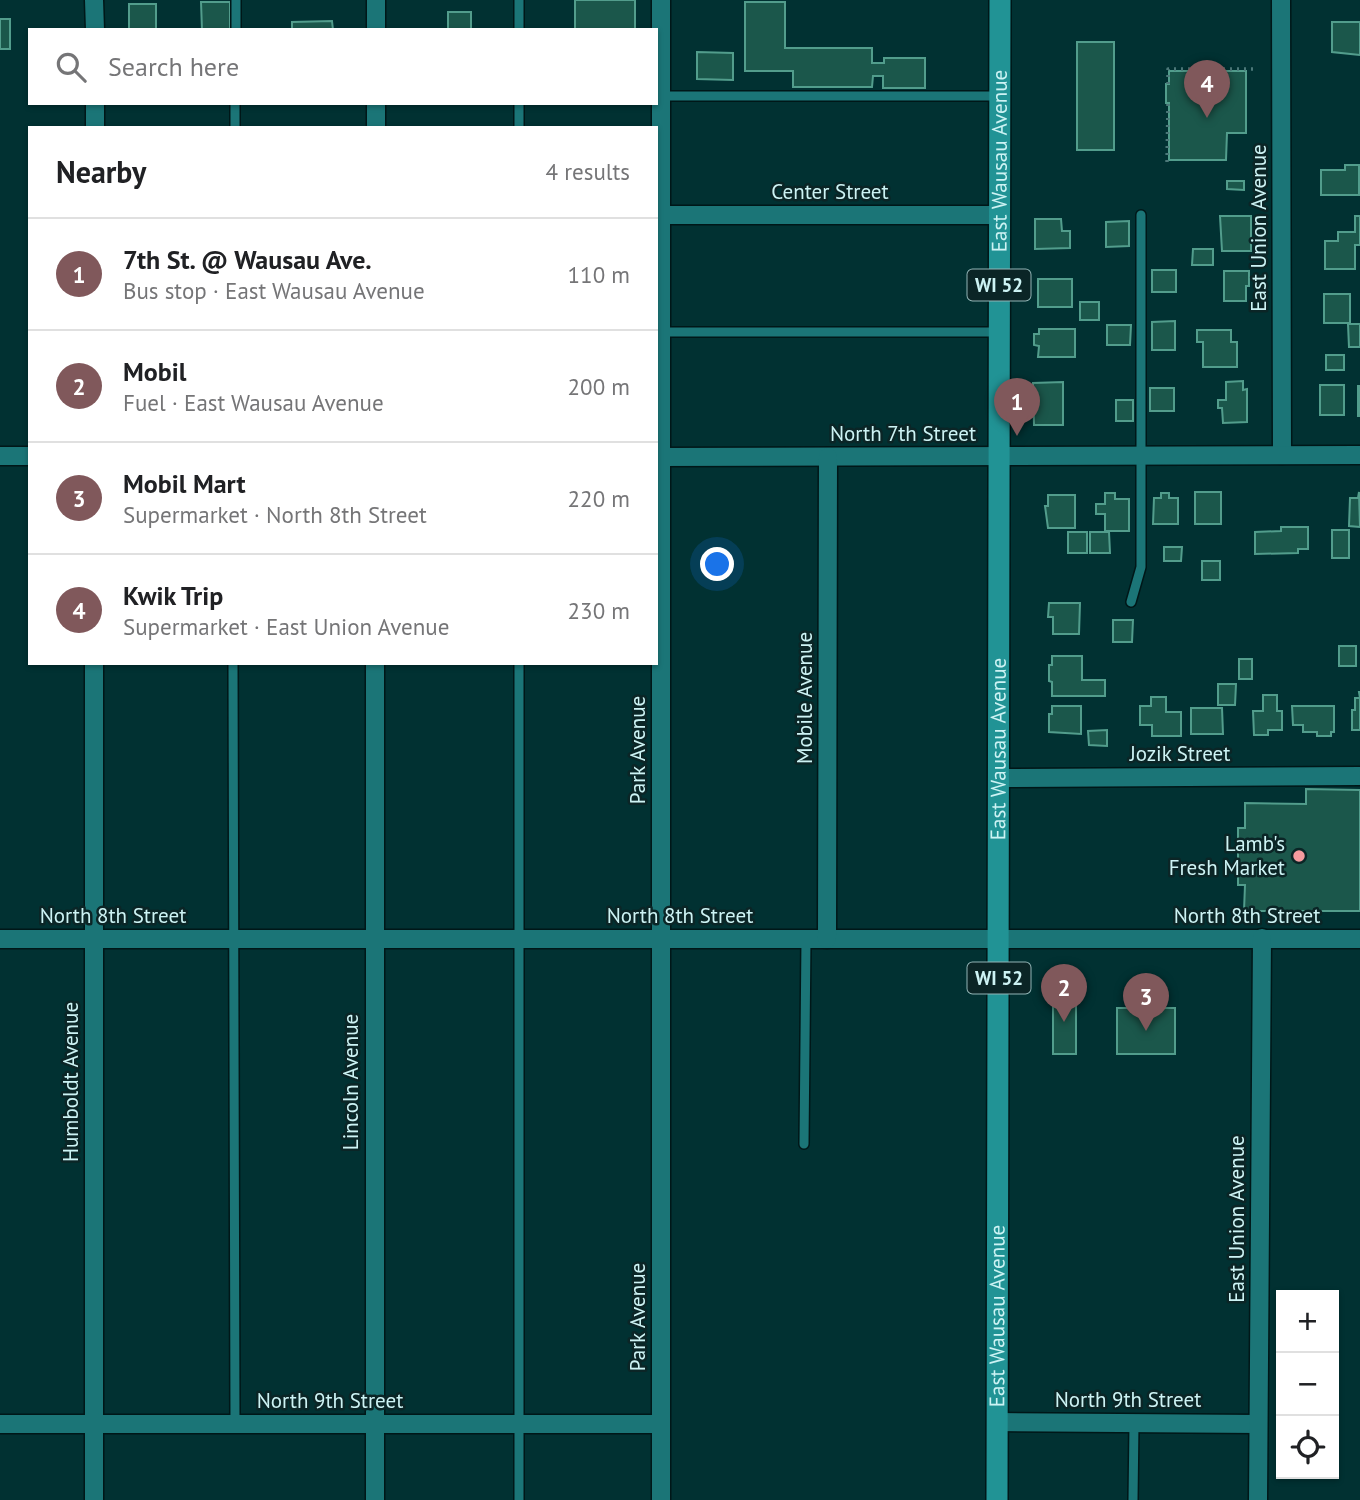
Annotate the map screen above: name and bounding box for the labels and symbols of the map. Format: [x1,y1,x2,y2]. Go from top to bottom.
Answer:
pin: 4 [1184,60,1230,118]
street label: East Wausau Avenue [985,70,1013,252]
street label: East Union Avenue [1245,144,1272,312]
street label: Center Street [771,178,889,205]
road number: WI 52 [968,270,1030,300]
pin: 1 [994,378,1040,436]
street label: North 7th Street [830,420,976,447]
your location [700,547,734,581]
street label: Mobile Avenue [791,632,818,764]
street label: East Wausau Avenue [984,658,1012,840]
street label: Park Avenue [624,696,651,804]
street label: Jozik Street [1129,740,1230,767]
place label: Lamb's Fresh Market [1169,830,1285,881]
marker: Lamb's Fresh Market [1291,848,1307,864]
street label: North 8th Street [40,902,186,929]
street label: North 8th Street [607,902,753,929]
street label: North 8th Street [1174,902,1320,929]
road number: WI 52 [968,962,1030,994]
pin: 2 [1041,964,1087,1022]
pin: 3 [1123,973,1169,1031]
street label: Humboldt Avenue [57,1002,84,1162]
street label: Lincoln Avenue [337,1014,364,1150]
street label: East Union Avenue [1223,1135,1250,1303]
street label: East Wausau Avenue [983,1225,1011,1407]
street label: Park Avenue [624,1263,651,1371]
street label: North 9th Street [1055,1386,1201,1413]
street label: North 9th Street [257,1387,403,1414]

